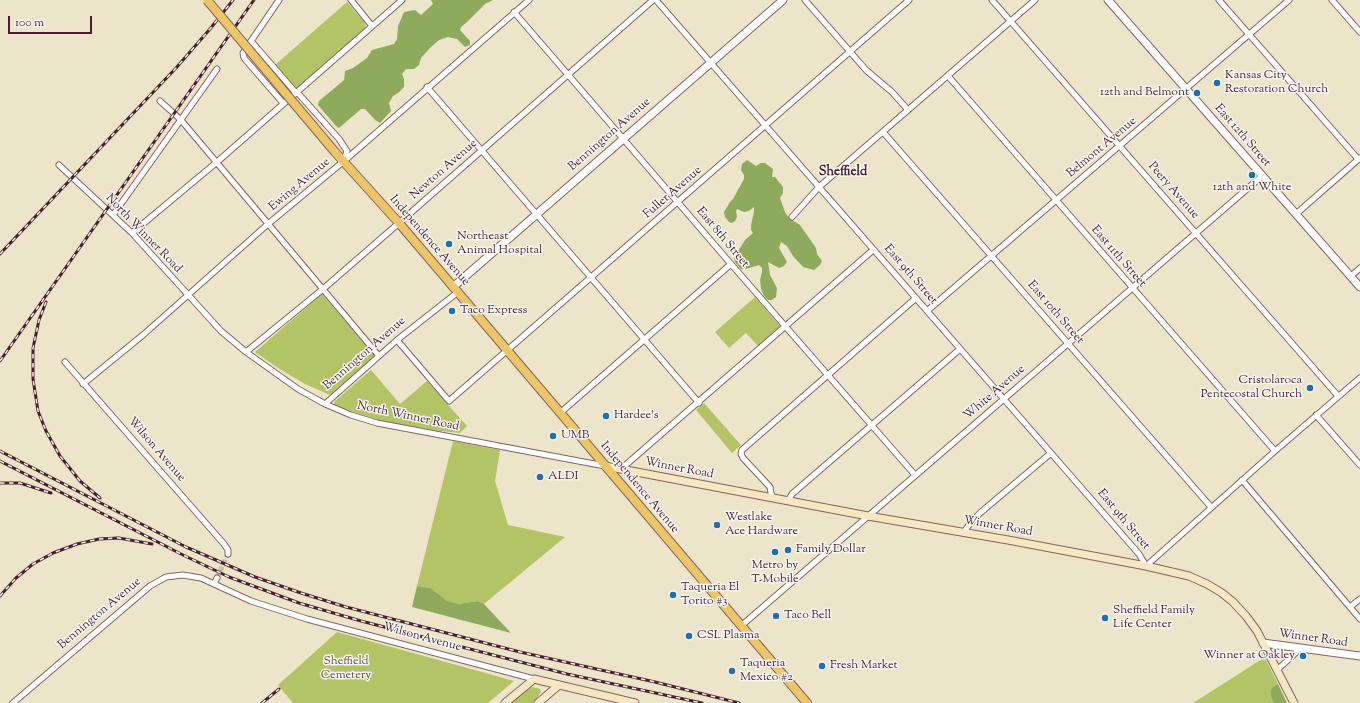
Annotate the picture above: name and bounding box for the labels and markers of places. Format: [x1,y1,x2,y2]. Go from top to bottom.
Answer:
place label: Kansas City Restoration Church [1225,69,1328,97]
marker: Kansas City Restoration Church [1212,78,1222,88]
place label: 12th and Belmont [1100,86,1189,100]
marker: 12th and Belmont [1192,88,1202,98]
marker: 12th and White [1247,170,1257,180]
place label: 12th and White [1213,181,1291,195]
place label: Northeast Animal Hospital [457,230,542,258]
marker: Northeast Animal Hospital [444,239,454,249]
place label: Taco Express [460,304,527,318]
marker: Taco Express [447,306,457,316]
place label: Cristolaroca Pentecostal Church [1201,374,1302,402]
marker: Cristolaroca Pentecostal Church [1305,383,1315,393]
place label: Hardee's [614,409,659,423]
marker: Hardee's [601,411,611,421]
place label: UMB [561,429,589,443]
marker: UMB [548,431,558,441]
place label: ALDI [548,470,578,484]
marker: ALDI [535,472,545,482]
place label: Westlake Ace Hardware [725,511,798,539]
marker: Westlake Ace Hardware [712,520,722,530]
place label: Family Dollar [796,543,866,557]
marker: Family Dollar [783,545,793,555]
marker: Metro by T-Mobile [770,547,780,557]
place label: Metro by T-Mobile [751,559,799,587]
place label: Taqueria El Torito #3 [681,581,739,609]
marker: Taqueria El Torito #3 [668,590,678,600]
place label: Sheffield Family Life Center [1113,604,1195,632]
place label: Taco Bell [784,609,831,623]
marker: Taco Bell [771,611,781,621]
marker: Sheffield Family Life Center [1100,613,1110,623]
place label: CSL Plasma [697,629,759,643]
marker: CSL Plasma [684,631,694,641]
place label: Winner at Oakley [1203,649,1295,663]
marker: Winner at Oakley [1298,651,1308,661]
place label: Taqueria Mexico #2 [740,657,793,685]
place label: Fresh Market [830,659,898,673]
marker: Fresh Market [817,661,827,671]
marker: Taqueria Mexico #2 [727,666,737,676]

